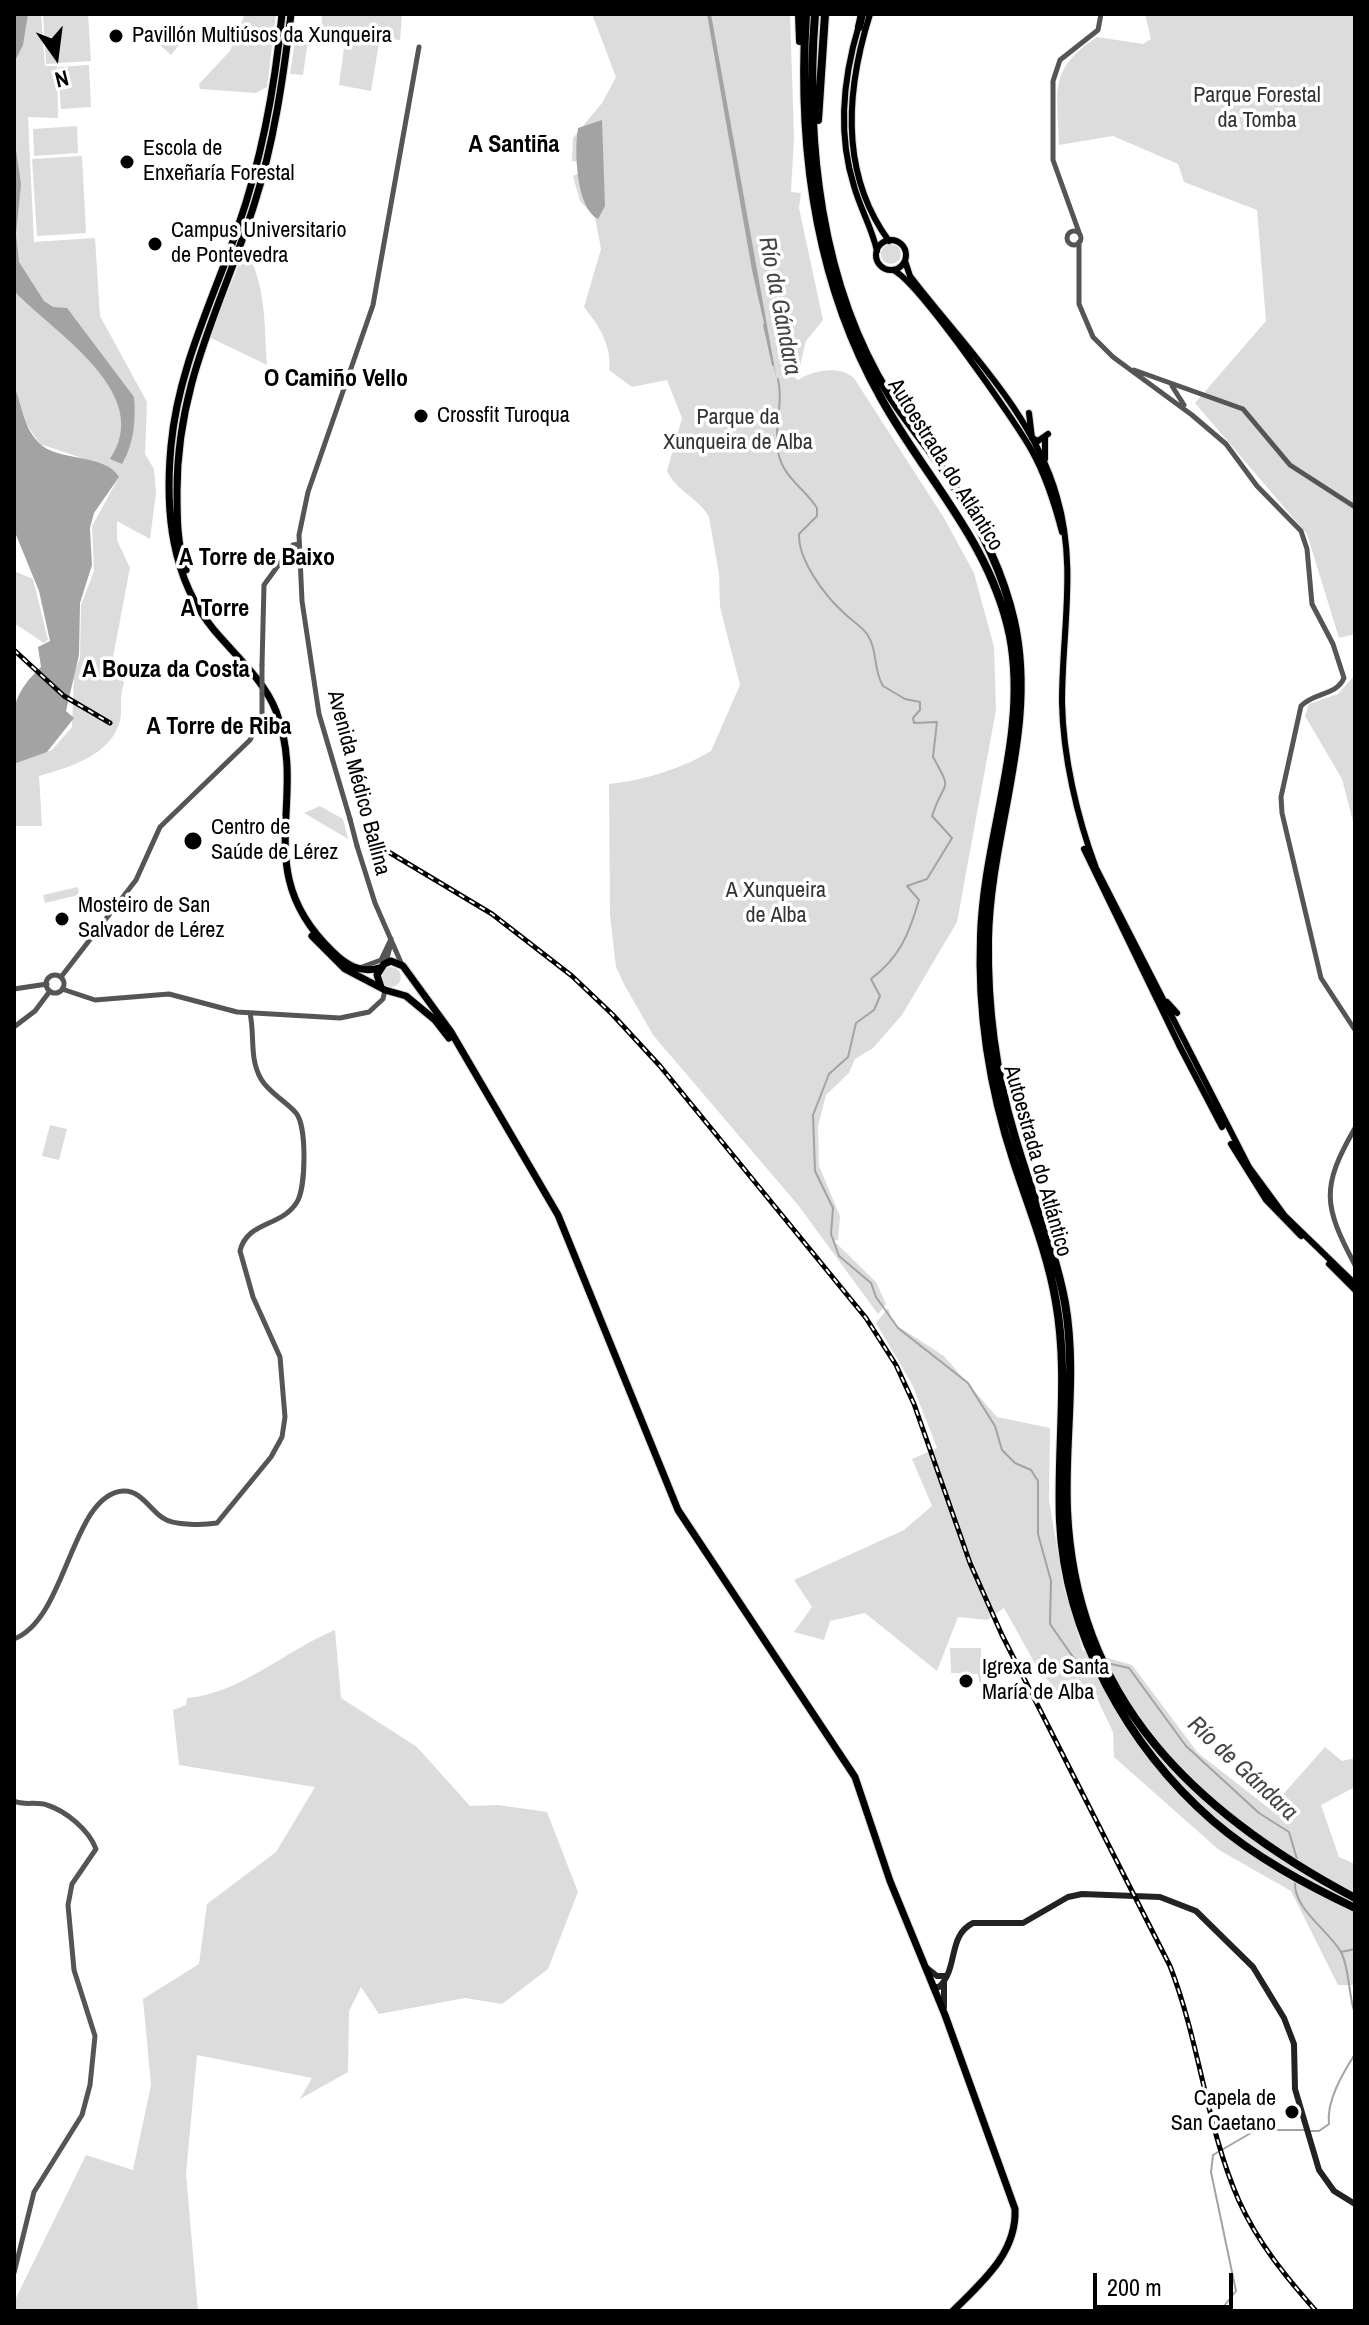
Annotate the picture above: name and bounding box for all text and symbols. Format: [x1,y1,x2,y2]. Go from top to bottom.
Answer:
north arrow [16,16,96,96]
place label: Pavillón Multiúsos da Xunqueira [132,23,392,49]
marker: Pavillón Multiúsos da Xunqueira [107,27,125,45]
text: N [52,63,72,95]
park label: Parque Forestal da Tomba [1193,83,1321,134]
district label: A Santiña [469,132,559,160]
place label: Escola de Enxeñaría Forestal [143,136,295,188]
marker: Escola de Enxeñaría Forestal [118,153,136,171]
place label: Campus Universitario de Pontevedra [171,218,346,270]
marker: Campus Universitario de Pontevedra [146,235,164,253]
water label: Río da Gándara [752,235,806,377]
district label: O Camiño Vello [264,366,408,394]
street label: Autoestrada do Atlántico [881,374,1009,556]
place label: Crossfit Turoqua [437,403,570,429]
park label: Parque da Xunqueira de Alba [663,405,813,456]
marker: Crossfit Turoqua [412,407,430,425]
district label: A Torre de Baixo [179,545,335,573]
district label: A Torre [181,596,249,624]
district label: A Bouza da Costa [82,657,250,685]
street label: Avenida Médico Ballina [321,688,395,878]
district label: A Torre de Riba [146,714,292,742]
place label: Centro de Saúde de Lérez [211,815,338,866]
marker: Centro de Saúde de Lérez [182,830,204,852]
park label: A Xunqueira de Alba [726,878,826,930]
place label: Mosteiro de San Salvador de Lérez [78,893,224,944]
marker: Mosteiro de San Salvador de Lérez [53,910,71,928]
street label: Autoestrada do Atlántico [997,1062,1077,1260]
place label: Igrexa de Santa María de Alba [982,1655,1109,1706]
marker: Igrexa de Santa María de Alba [957,1672,975,1690]
water label: Río de Gándara [1181,1711,1303,1827]
place label: Capela de San Caetano [1171,2086,1276,2138]
marker: Capela de San Caetano [1283,2103,1301,2121]
scale bar [1097,2257,1237,2307]
text: 200 m [1107,2271,1162,2303]

